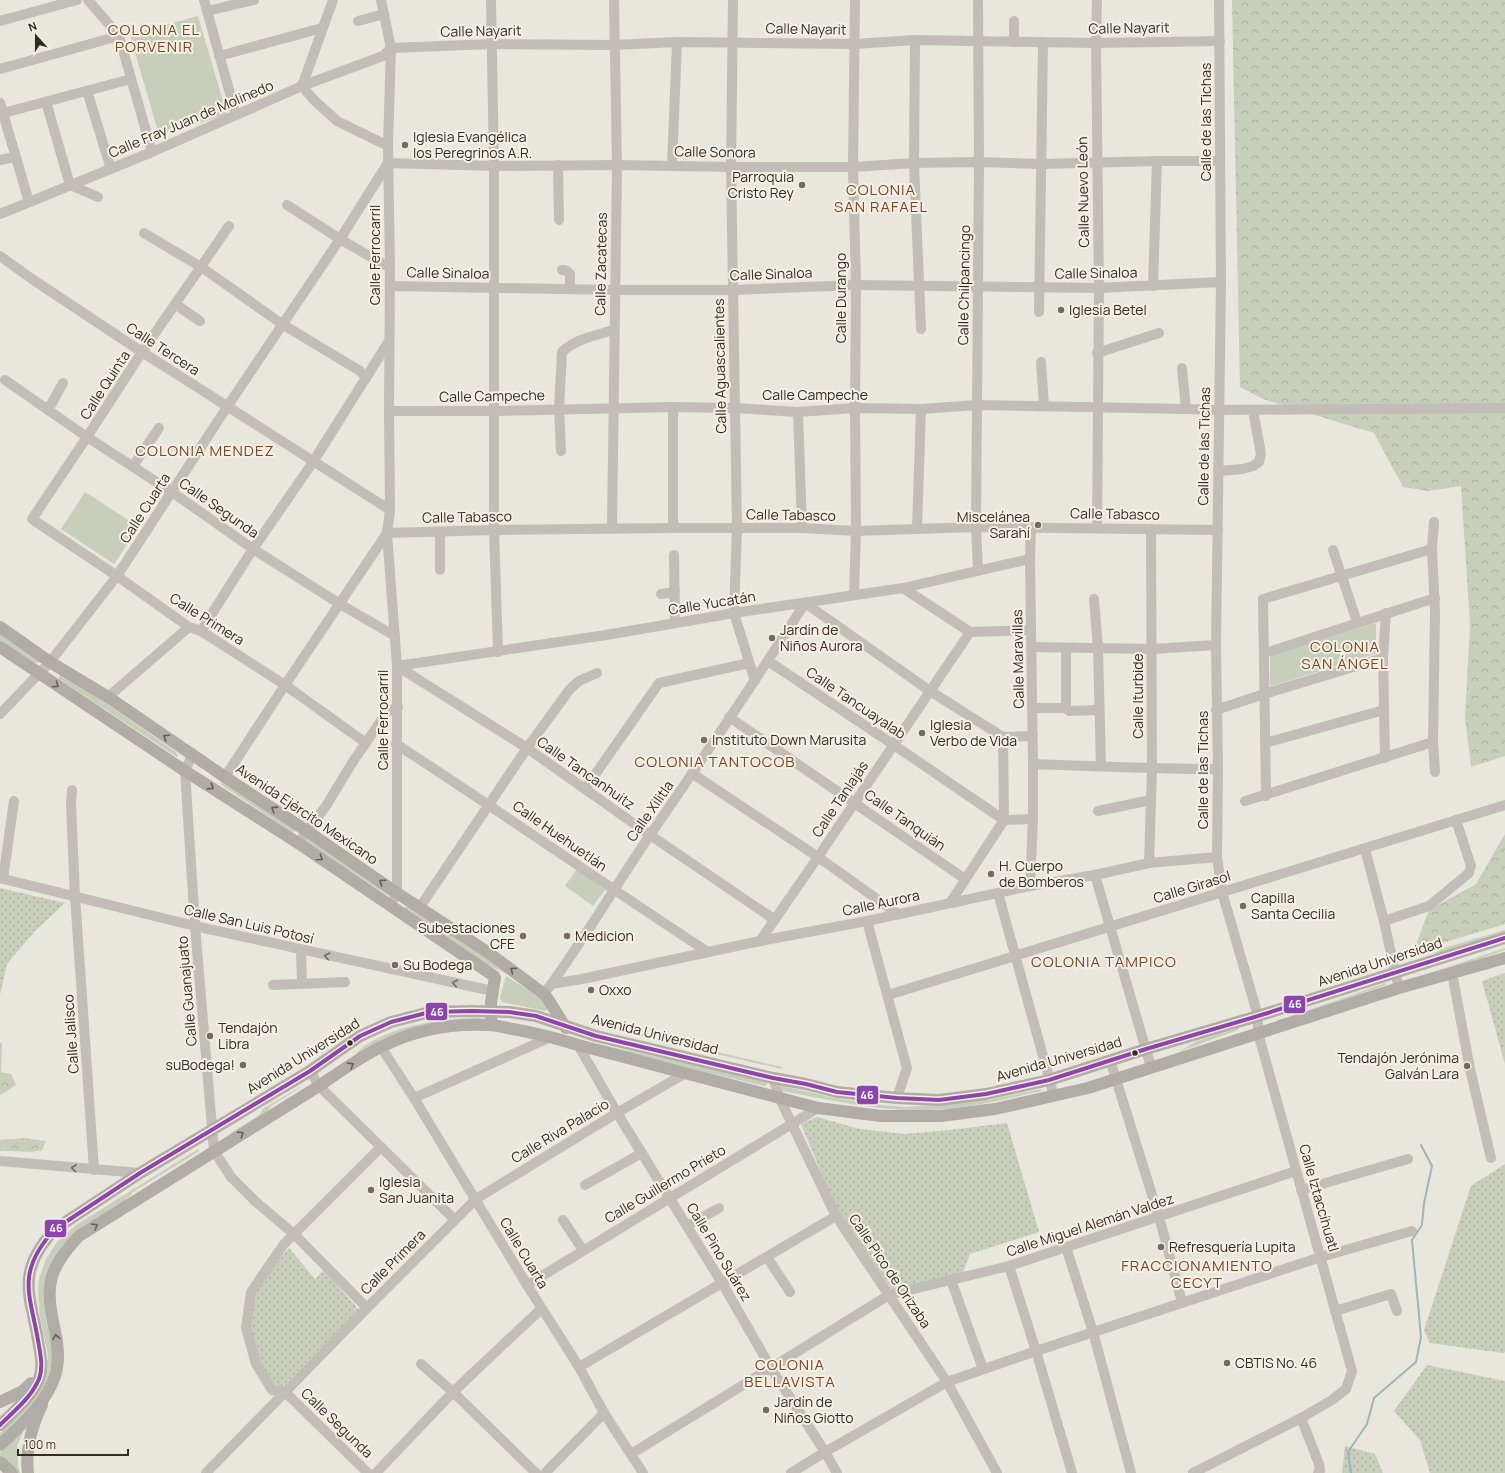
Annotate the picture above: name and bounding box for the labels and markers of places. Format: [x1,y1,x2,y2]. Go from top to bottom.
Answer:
place label: Iglesia Evangélica los Peregrinos A.R. [413,127,532,162]
marker: Iglesia Evangélica los Peregrinos A.R. [400,140,410,150]
place label: Parroquia Cristo Rey [728,167,795,202]
marker: Parroquia Cristo Rey [797,180,807,190]
place label: Iglesia Betel [1069,300,1147,319]
marker: Iglesia Betel [1056,305,1066,315]
place label: Miscelánea Sarahí [957,507,1030,542]
marker: Miscelánea Sarahí [1033,520,1043,530]
place label: Jardín de Niños Aurora [780,620,862,655]
marker: Jardín de Niños Aurora [767,633,777,643]
place label: Iglesia Verbo de Vida [930,715,1017,750]
marker: Iglesia Verbo de Vida [917,728,927,738]
place label: Instituto Down Marusita [712,730,866,749]
marker: Instituto Down Marusita [699,735,709,745]
place label: H. Cuerpo de Bomberos [999,856,1084,891]
marker: H. Cuerpo de Bomberos [986,869,996,879]
place label: Capilla Santa Cecilia [1251,888,1335,923]
marker: Capilla Santa Cecilia [1238,901,1248,911]
place label: Subestaciones CFE [418,918,515,953]
place label: Medicion [575,926,634,945]
marker: Subestaciones CFE [518,931,528,941]
marker: Medicion [562,931,572,941]
place label: Su Bodega [403,955,472,974]
marker: Su Bodega [390,960,400,970]
place label: Oxxo [599,980,632,999]
marker: Oxxo [586,985,596,995]
place label: Tendajón Libra [218,1018,278,1053]
marker: Tendajón Libra [205,1031,215,1041]
unlabelled marker [345,1038,355,1048]
unlabelled marker [1130,1048,1140,1058]
place label: Tendajón Jerónima Galván Lara [1337,1048,1459,1083]
place label: suBodega! [166,1055,235,1074]
marker: suBodega! [238,1060,248,1070]
marker: Tendajón Jerónima Galván Lara [1462,1061,1472,1071]
place label: Iglesia San Juanita [379,1172,454,1207]
marker: Iglesia San Juanita [366,1185,376,1195]
place label: Refresquería Lupita [1169,1237,1296,1256]
marker: Refresquería Lupita [1156,1242,1166,1252]
place label: CBTIS No. 46 [1235,1353,1317,1372]
marker: CBTIS No. 46 [1222,1358,1232,1368]
place label: Jardín de Niños Giotto [774,1392,854,1427]
marker: Jardín de Niños Giotto [761,1405,771,1415]

